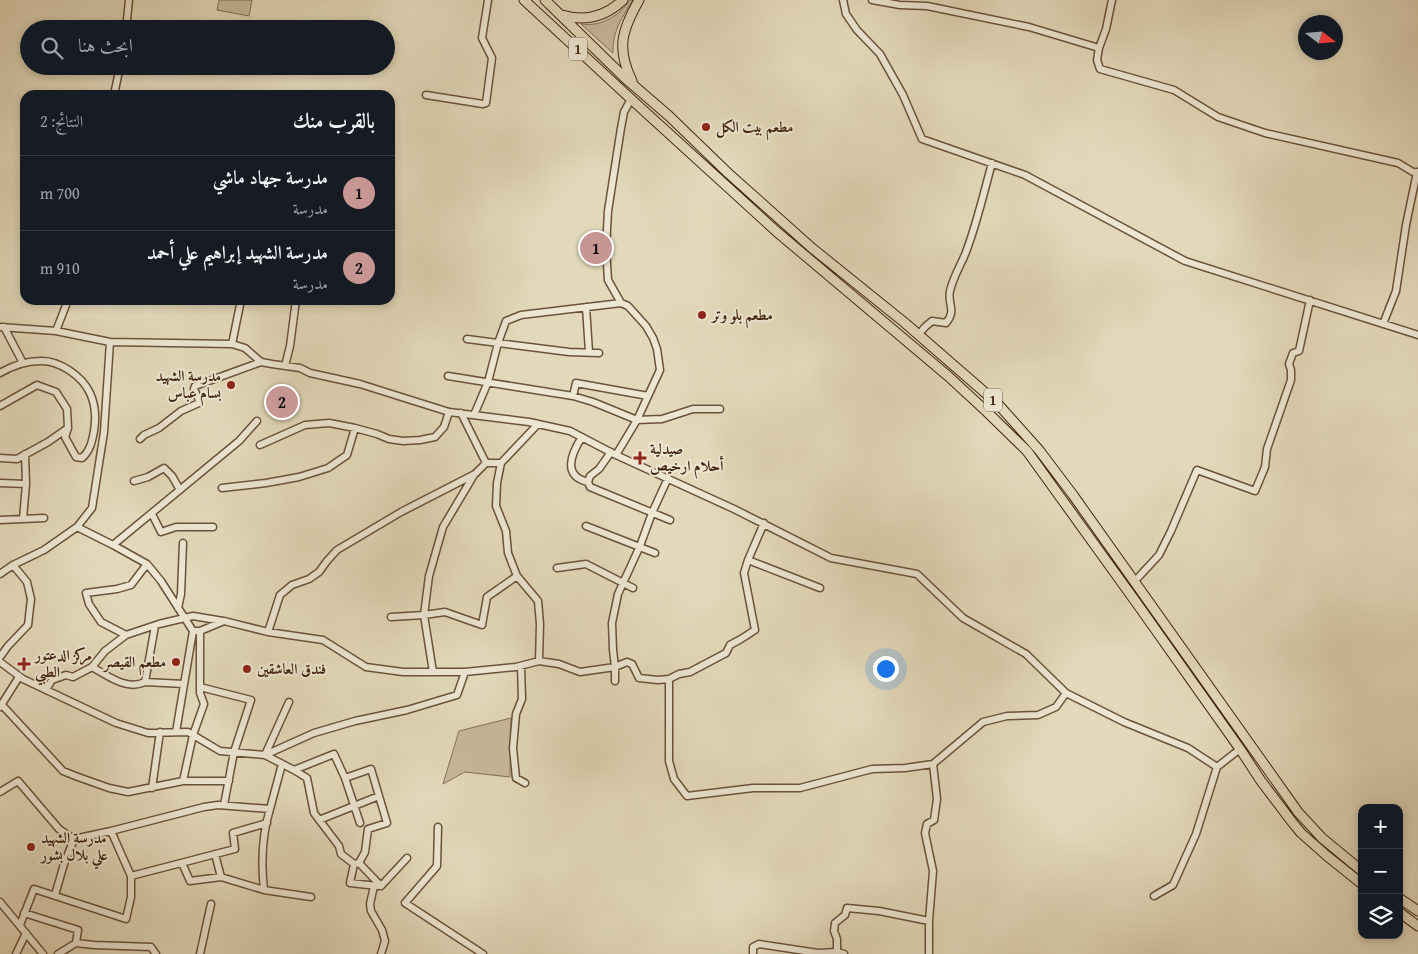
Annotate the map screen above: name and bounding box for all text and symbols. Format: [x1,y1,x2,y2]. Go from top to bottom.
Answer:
north arrow [1298,15,1343,60]
search box [20,20,395,75]
text: ابحث هنا [78,31,133,59]
icon: search [38,34,66,62]
road number: 1 [569,38,587,61]
text: بالقرب منك [293,105,375,136]
text: النتائج: 2 [40,109,83,133]
place label: مطعم بيت الكل [716,116,793,141]
marker: مطعم بيت الكل [700,121,712,133]
text: مدرسة جهاد ماشي [213,163,328,191]
text: 700 m [40,181,80,205]
text: 1 [355,181,363,205]
text: مدرسة [293,196,328,220]
pin: 1 [580,229,612,267]
text: مدرسة الشهيد إبراهيم علي أحمد [147,238,328,266]
text: 910 m [40,256,80,280]
text: 2 [355,256,363,280]
text: مدرسة [293,271,328,295]
place label: مطعم بلو وتر [710,304,773,329]
marker: مطعم بلو وتر [696,309,708,321]
place label: مدرسة الشهيد بسام عباس [155,365,222,406]
marker: مدرسة الشهيد بسام عباس [225,379,237,391]
pin: 2 [266,383,298,421]
road number: 1 [984,388,1002,412]
place label: صيدلية أحلام ارخيص [650,438,724,479]
marker: صيدلية أحلام ارخيص [634,452,646,464]
place label: مركز الدعتور الطبي [33,644,92,686]
place label: مطعم القيصر [102,651,166,676]
marker: مطعم القيصر [170,656,182,668]
your location [873,656,899,682]
marker: مركز الدعتور الطبي [17,657,31,671]
place label: فندق العاشقين [257,658,326,679]
marker: فندق العاشقين [241,663,253,675]
map controls [1358,804,1403,939]
button: + [1358,804,1403,849]
place label: مدرسة الشهيد علي بلال بشور [39,827,108,870]
marker: مدرسة الشهيد علي بلال بشور [25,841,37,853]
button: − [1358,849,1403,894]
button: layers [1358,894,1403,939]

